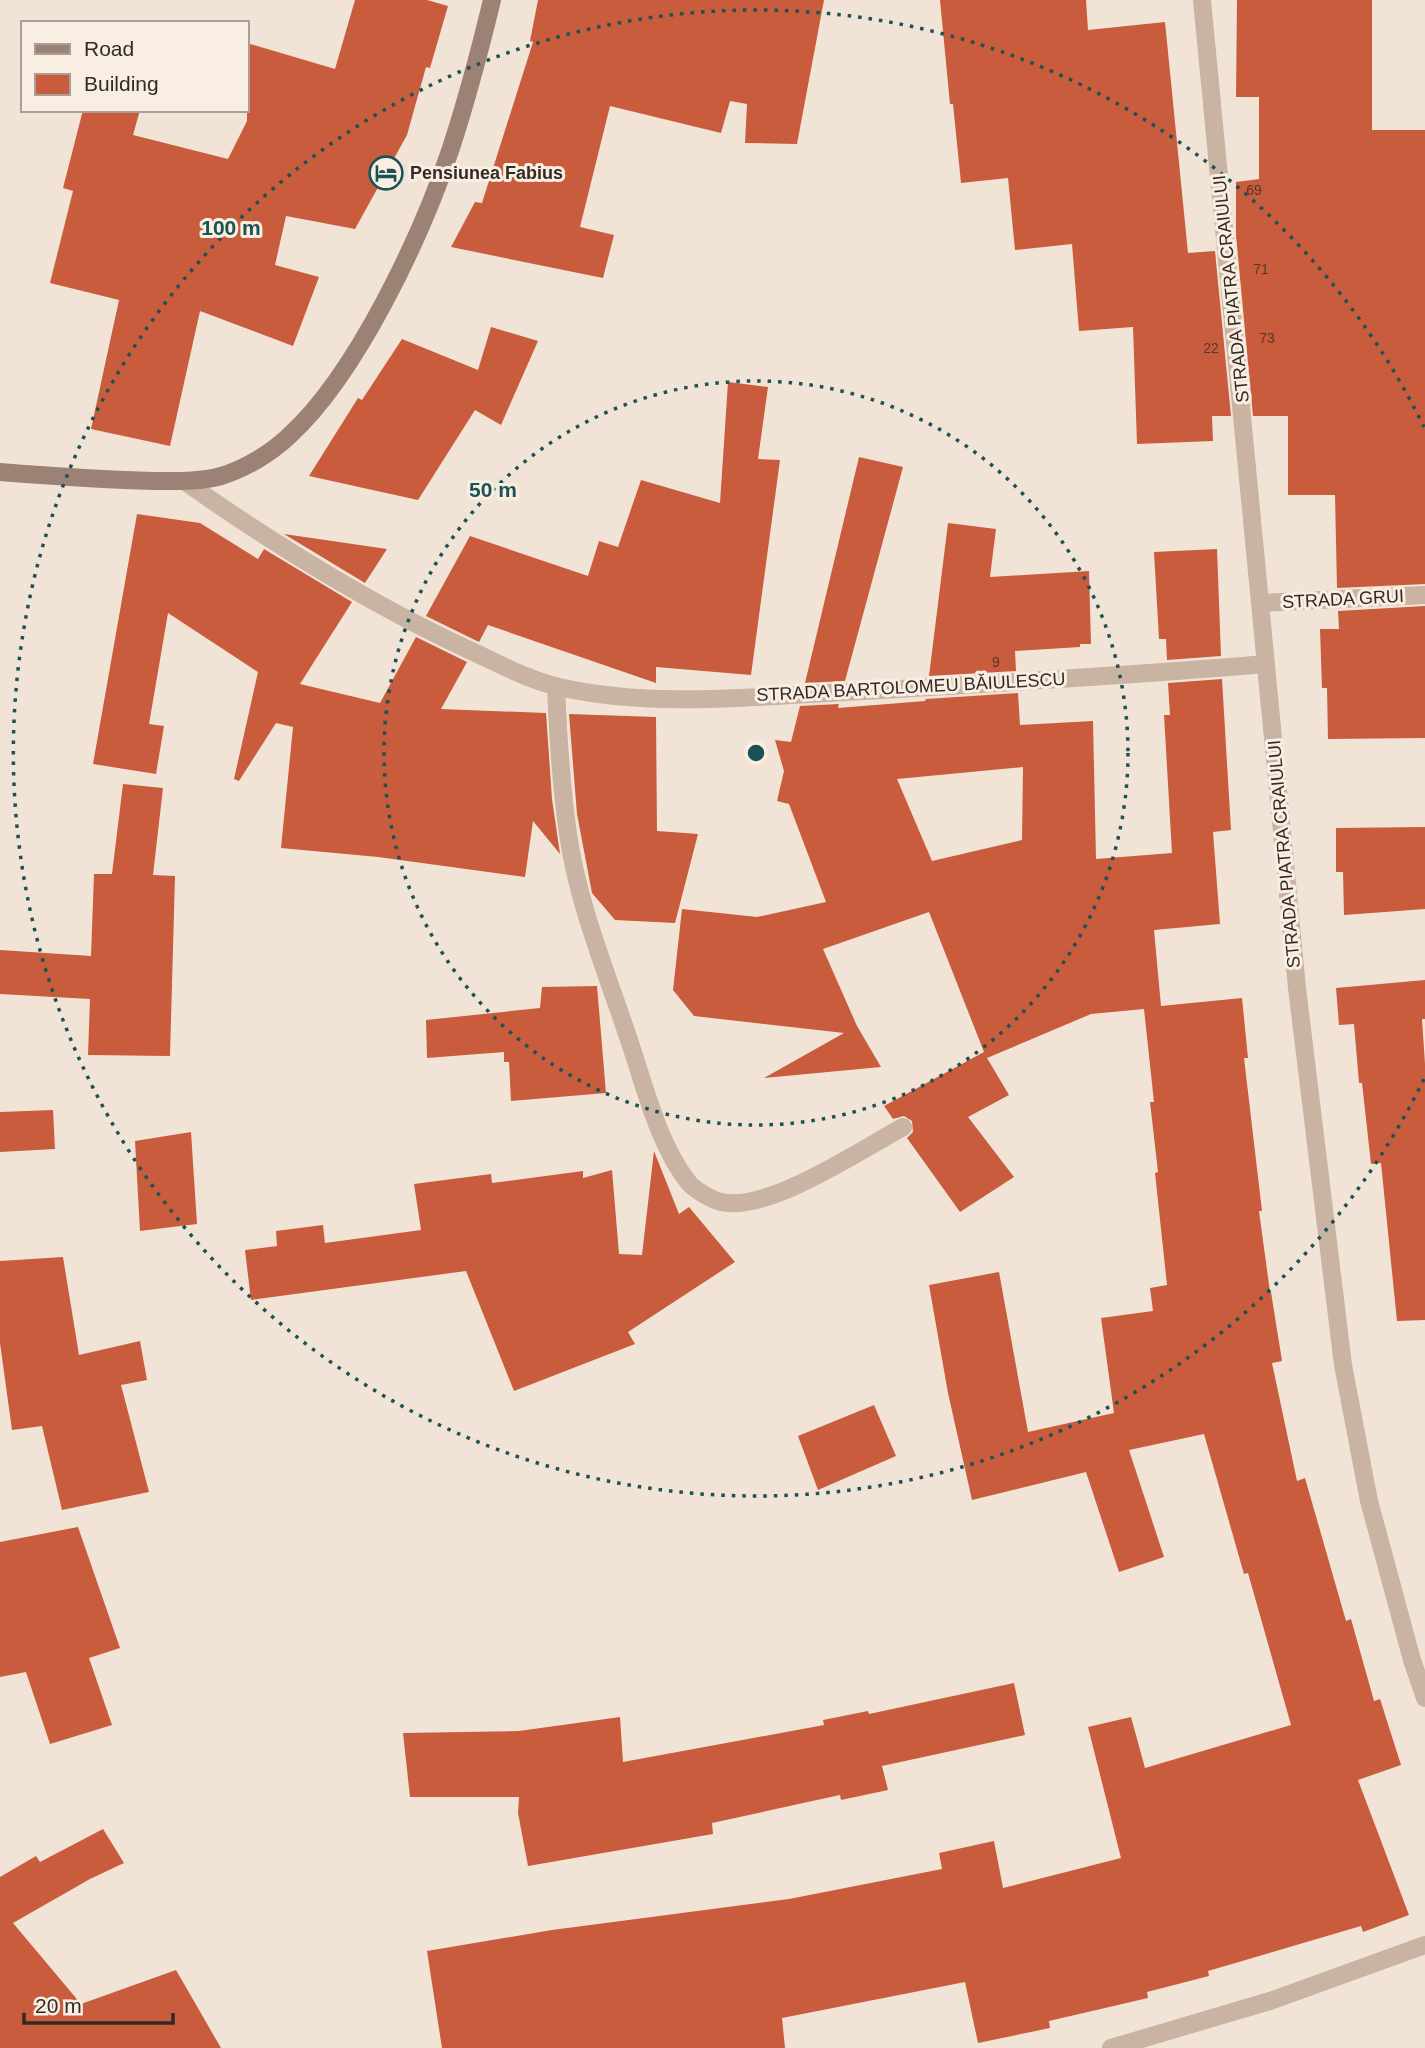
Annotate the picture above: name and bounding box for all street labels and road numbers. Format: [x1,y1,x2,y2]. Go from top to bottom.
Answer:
street label: STRADA PIATRA CRAIULUI [1209,174,1253,404]
street label: STRADA GRUI [1282,586,1404,612]
street label: STRADA BARTOLOMEU BĂIULESCU [756,669,1066,705]
street label: STRADA PIATRA CRAIULUI [1264,739,1304,969]

